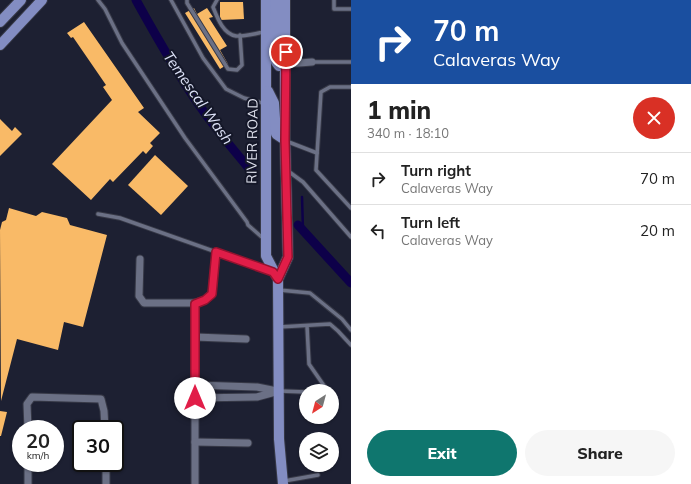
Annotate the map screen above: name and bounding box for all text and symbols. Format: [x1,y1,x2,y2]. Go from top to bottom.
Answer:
text: 70 m [433,13,499,48]
icon: right [367,16,419,68]
pin [269,35,303,69]
icon: arrive [275,41,297,63]
water label: Temescal Wash [159,47,238,148]
text: Calaveras Way [433,48,560,71]
text: 1 min [367,95,431,125]
button: close [633,97,675,139]
street label: RIVER ROAD [242,98,262,184]
text: 340 m · 18:10 [367,125,449,141]
text: Turn right [401,161,471,180]
icon: right [367,168,389,190]
text: 70 m [640,169,675,188]
text: Calaveras Way [401,180,493,196]
text: Turn left [401,213,460,232]
icon: left [367,220,389,242]
text: 20 m [640,221,675,240]
text: Calaveras Way [401,232,493,248]
position arrow [174,377,216,419]
north arrow [299,384,339,424]
map controls [299,384,339,472]
speed limit sign: 30 [72,420,124,472]
text: 20 [26,428,50,453]
button: Exit [367,430,517,476]
button: Share [525,430,675,476]
button: layers [299,432,339,472]
text: km/h [27,449,49,462]

